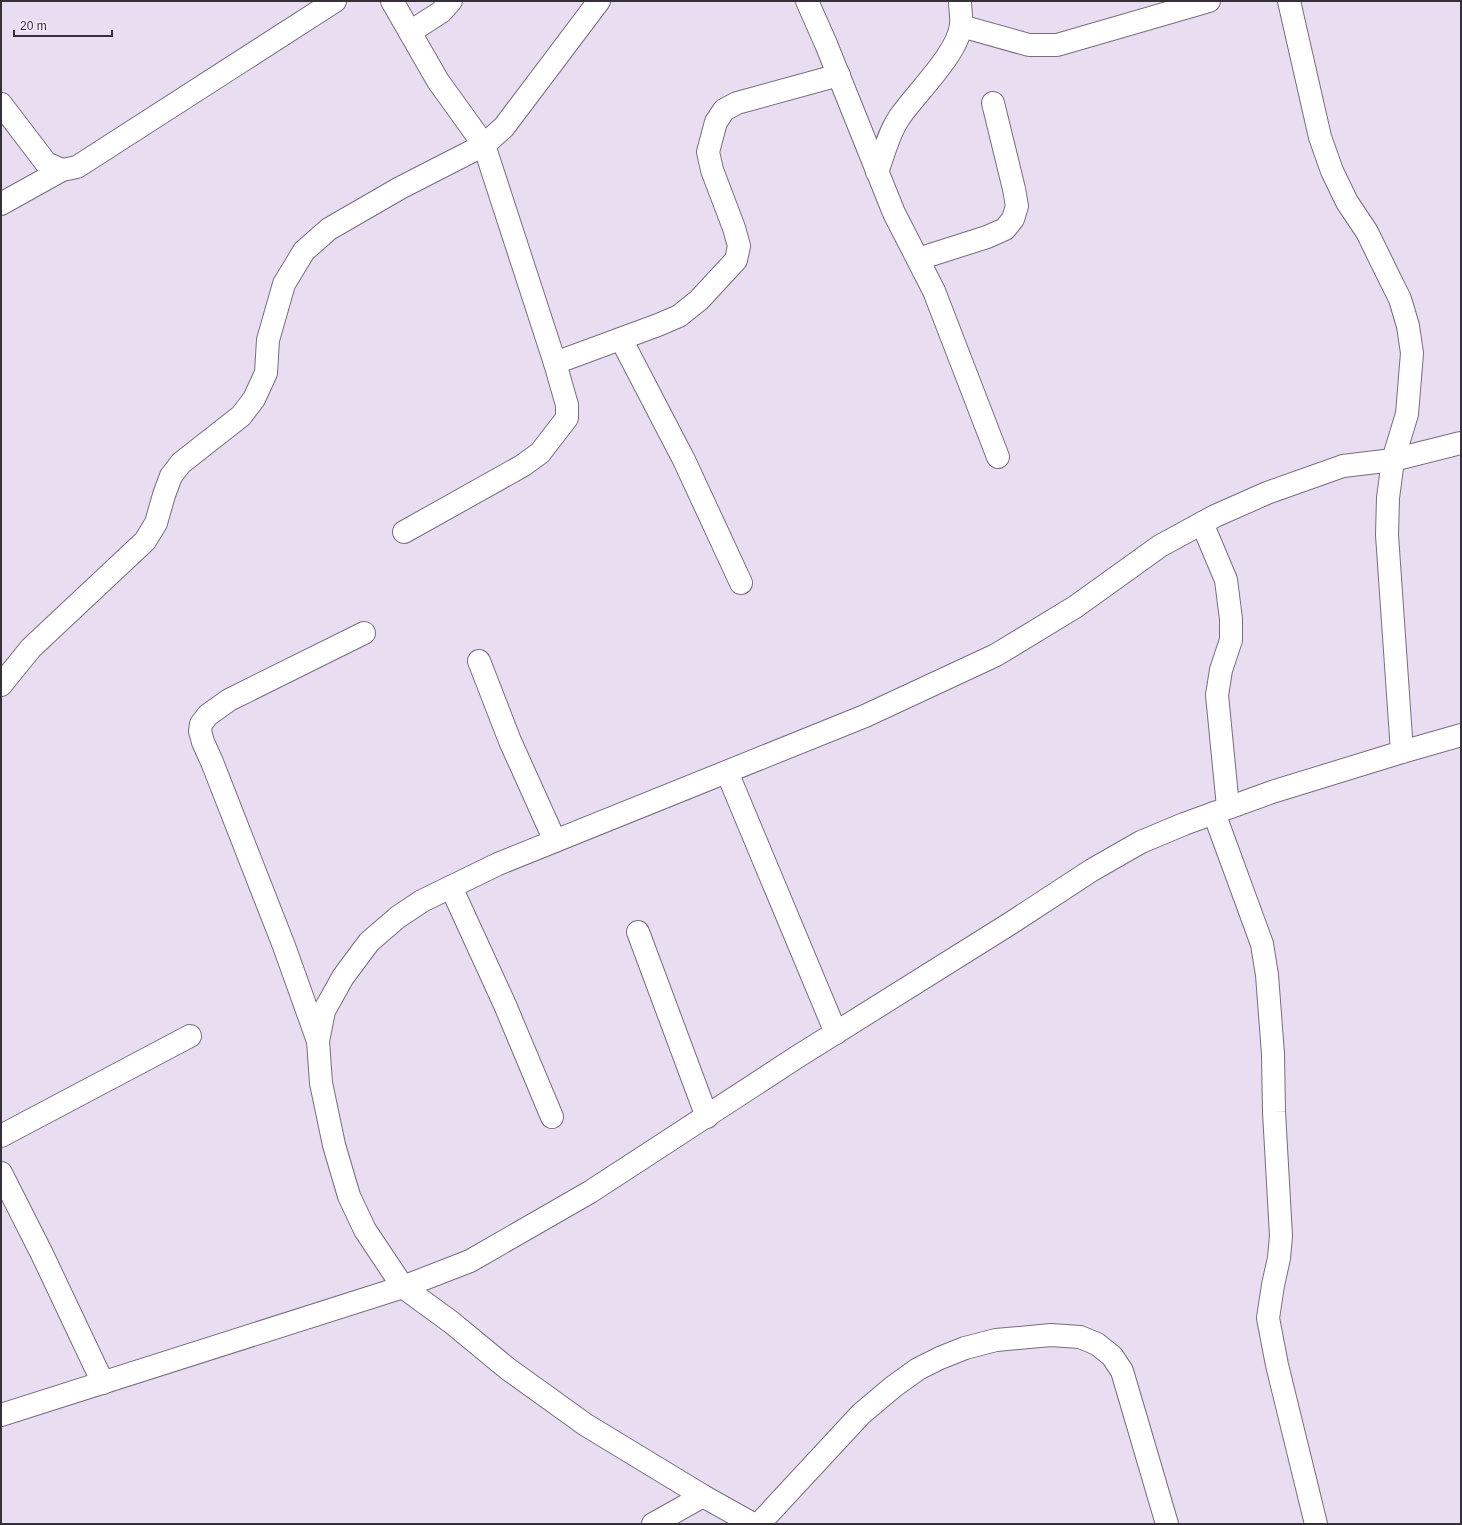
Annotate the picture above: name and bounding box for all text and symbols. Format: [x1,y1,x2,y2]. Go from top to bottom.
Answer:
scale bar [14,12,112,38]
text: 20 m [20,19,47,33]

